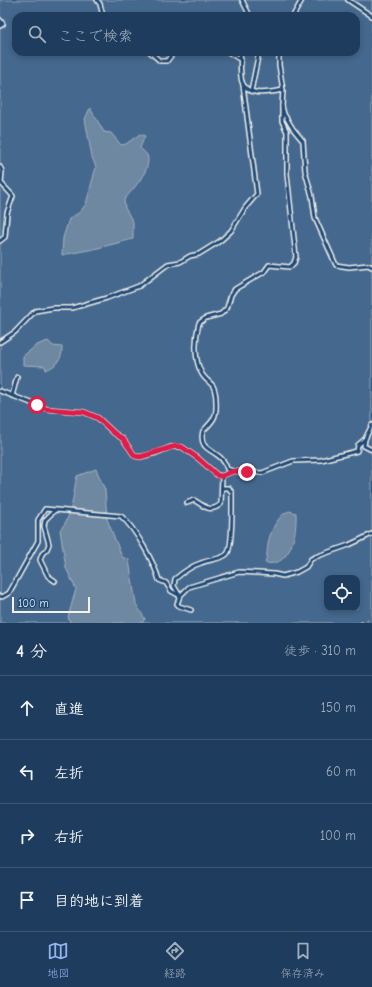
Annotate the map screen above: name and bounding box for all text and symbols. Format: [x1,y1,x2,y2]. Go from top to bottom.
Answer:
search box [12,12,360,56]
icon: search [26,23,48,45]
text: ここで検索 [58,27,133,45]
route start [28,396,46,414]
route end [238,463,256,481]
map controls [324,575,360,611]
button: locate [324,575,360,611]
scale bar [12,595,90,614]
text: 100 m [18,597,49,610]
text: 4 分 [16,642,47,661]
text: 徒歩 · 310 m [284,643,356,658]
icon: ahead [16,697,38,719]
text: 直進 [54,700,84,718]
text: 150 m [321,700,356,715]
icon: left [16,761,38,783]
text: 左折 [54,764,84,782]
text: 60 m [326,764,356,779]
icon: right [16,825,38,847]
text: 右折 [54,828,84,846]
text: 100 m [320,828,356,843]
icon: arrive [16,889,38,911]
text: 目的地に到着 [54,892,144,910]
tab: 地図 [47,940,69,980]
tab: 経路 [164,940,186,980]
tab: 保存済み [281,940,325,980]

